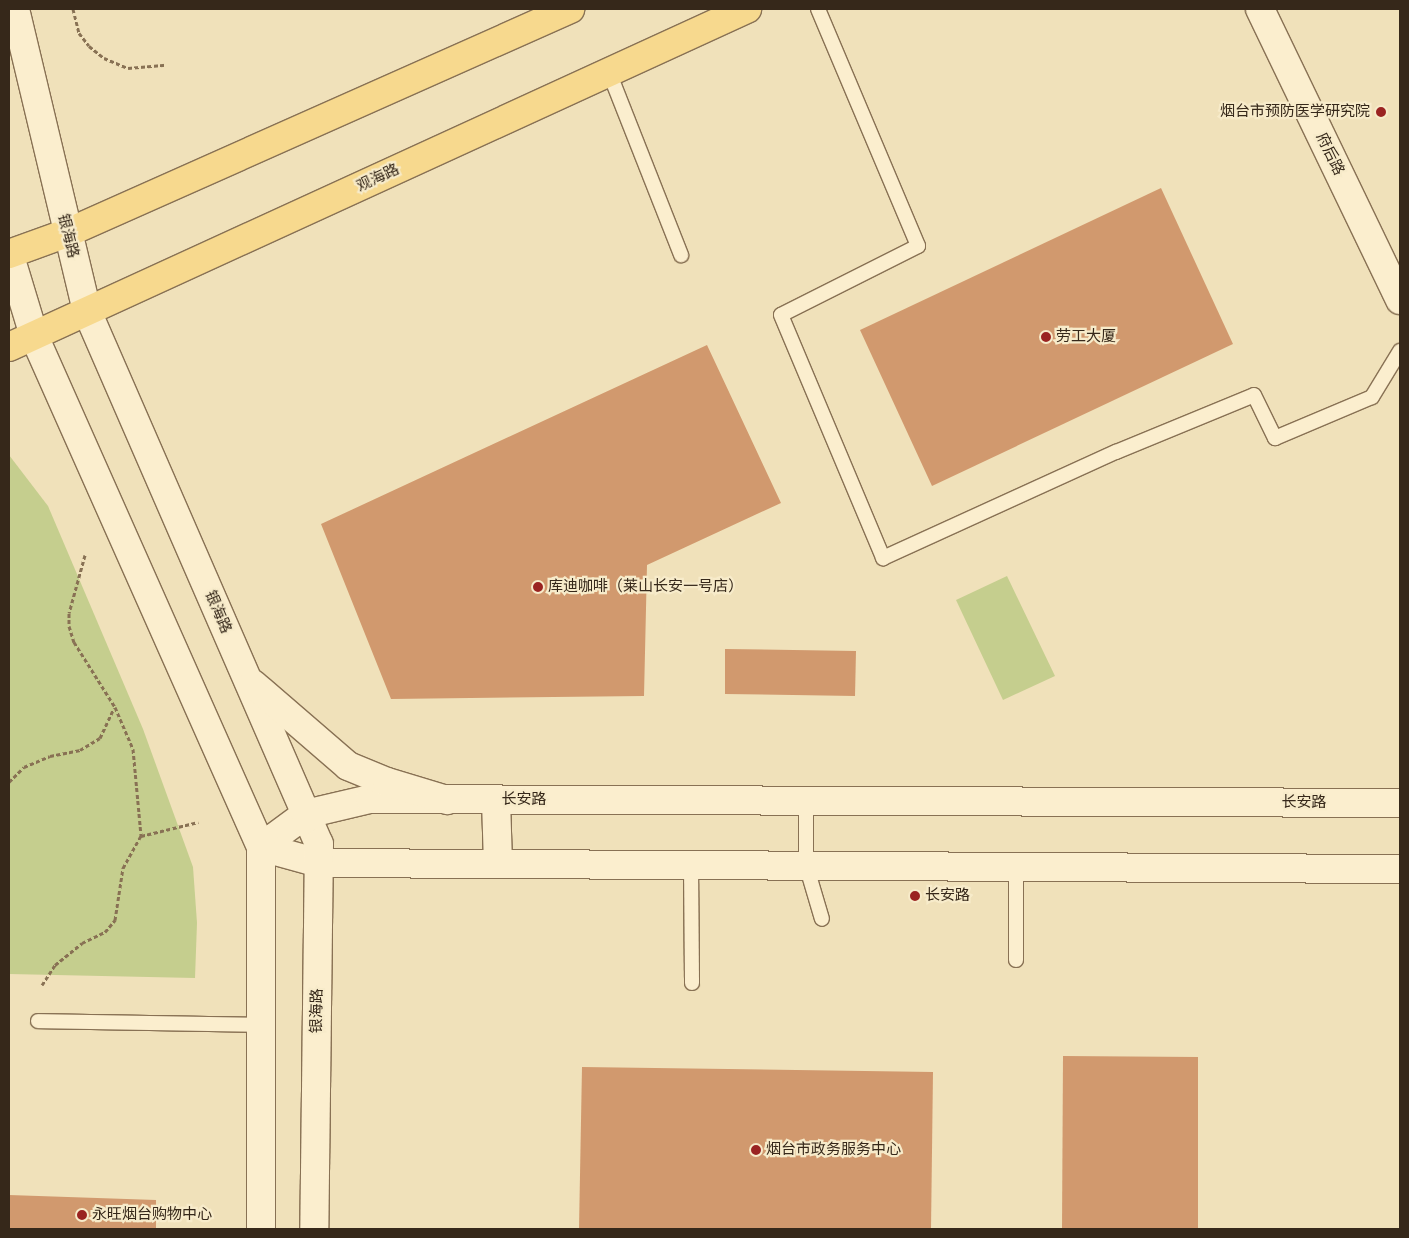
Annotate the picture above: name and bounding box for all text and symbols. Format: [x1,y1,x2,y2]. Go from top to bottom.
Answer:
place label: 烟台市预防医学研究院 [1220,103,1370,121]
marker: 烟台市预防医学研究院 [1374,105,1388,119]
street label: 府后路 [1312,130,1348,178]
street label: 观海路 [354,160,402,196]
street label: 银海路 [54,212,82,260]
place label: 劳工大厦 [1056,328,1116,346]
marker: 劳工大厦 [1040,331,1052,343]
place label: 库迪咖啡（莱山长安一号店） [548,578,743,596]
marker: 库迪咖啡（莱山长安一号店） [532,581,544,593]
street label: 银海路 [201,588,235,636]
street label: 长安路 [502,791,546,809]
street label: 长安路 [1282,794,1326,812]
place label: 长安路 [925,887,970,905]
marker: 长安路 [909,890,921,902]
street label: 银海路 [308,988,326,1034]
place label: 烟台市政务服务中心 [766,1141,901,1159]
marker: 烟台市政务服务中心 [750,1144,762,1156]
place label: 永旺烟台购物中心 [92,1206,212,1224]
marker: 永旺烟台购物中心 [76,1209,88,1221]

